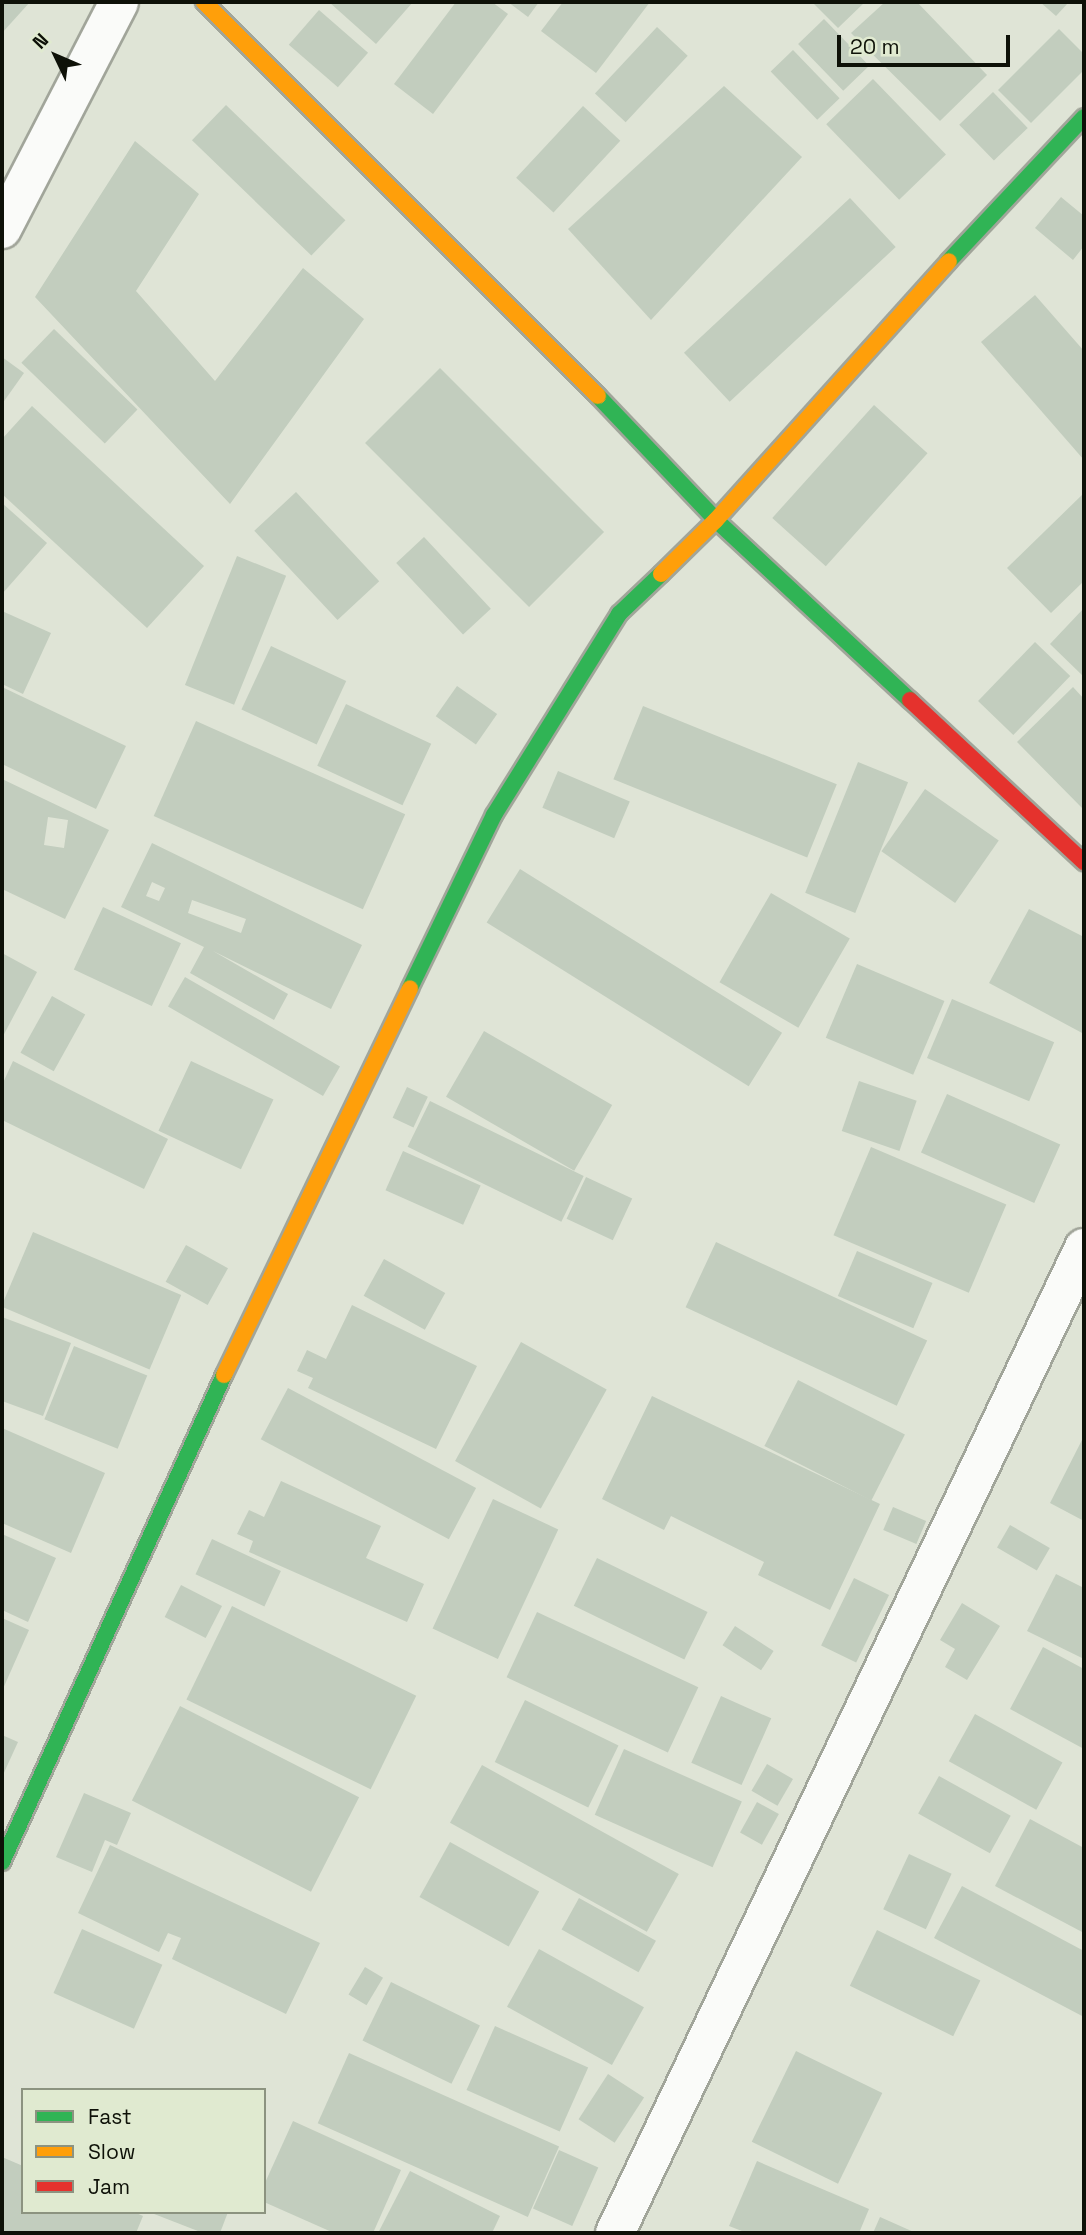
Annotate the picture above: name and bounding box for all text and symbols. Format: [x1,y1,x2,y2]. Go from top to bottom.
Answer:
north arrow [21,21,91,91]
scale bar [841,21,1014,65]
text: N [27,28,54,54]
text: 20 m [850,33,900,60]
legend [21,2088,266,2214]
text: Fast [88,2103,132,2130]
text: Slow [88,2138,136,2165]
text: Jam [88,2173,130,2200]

